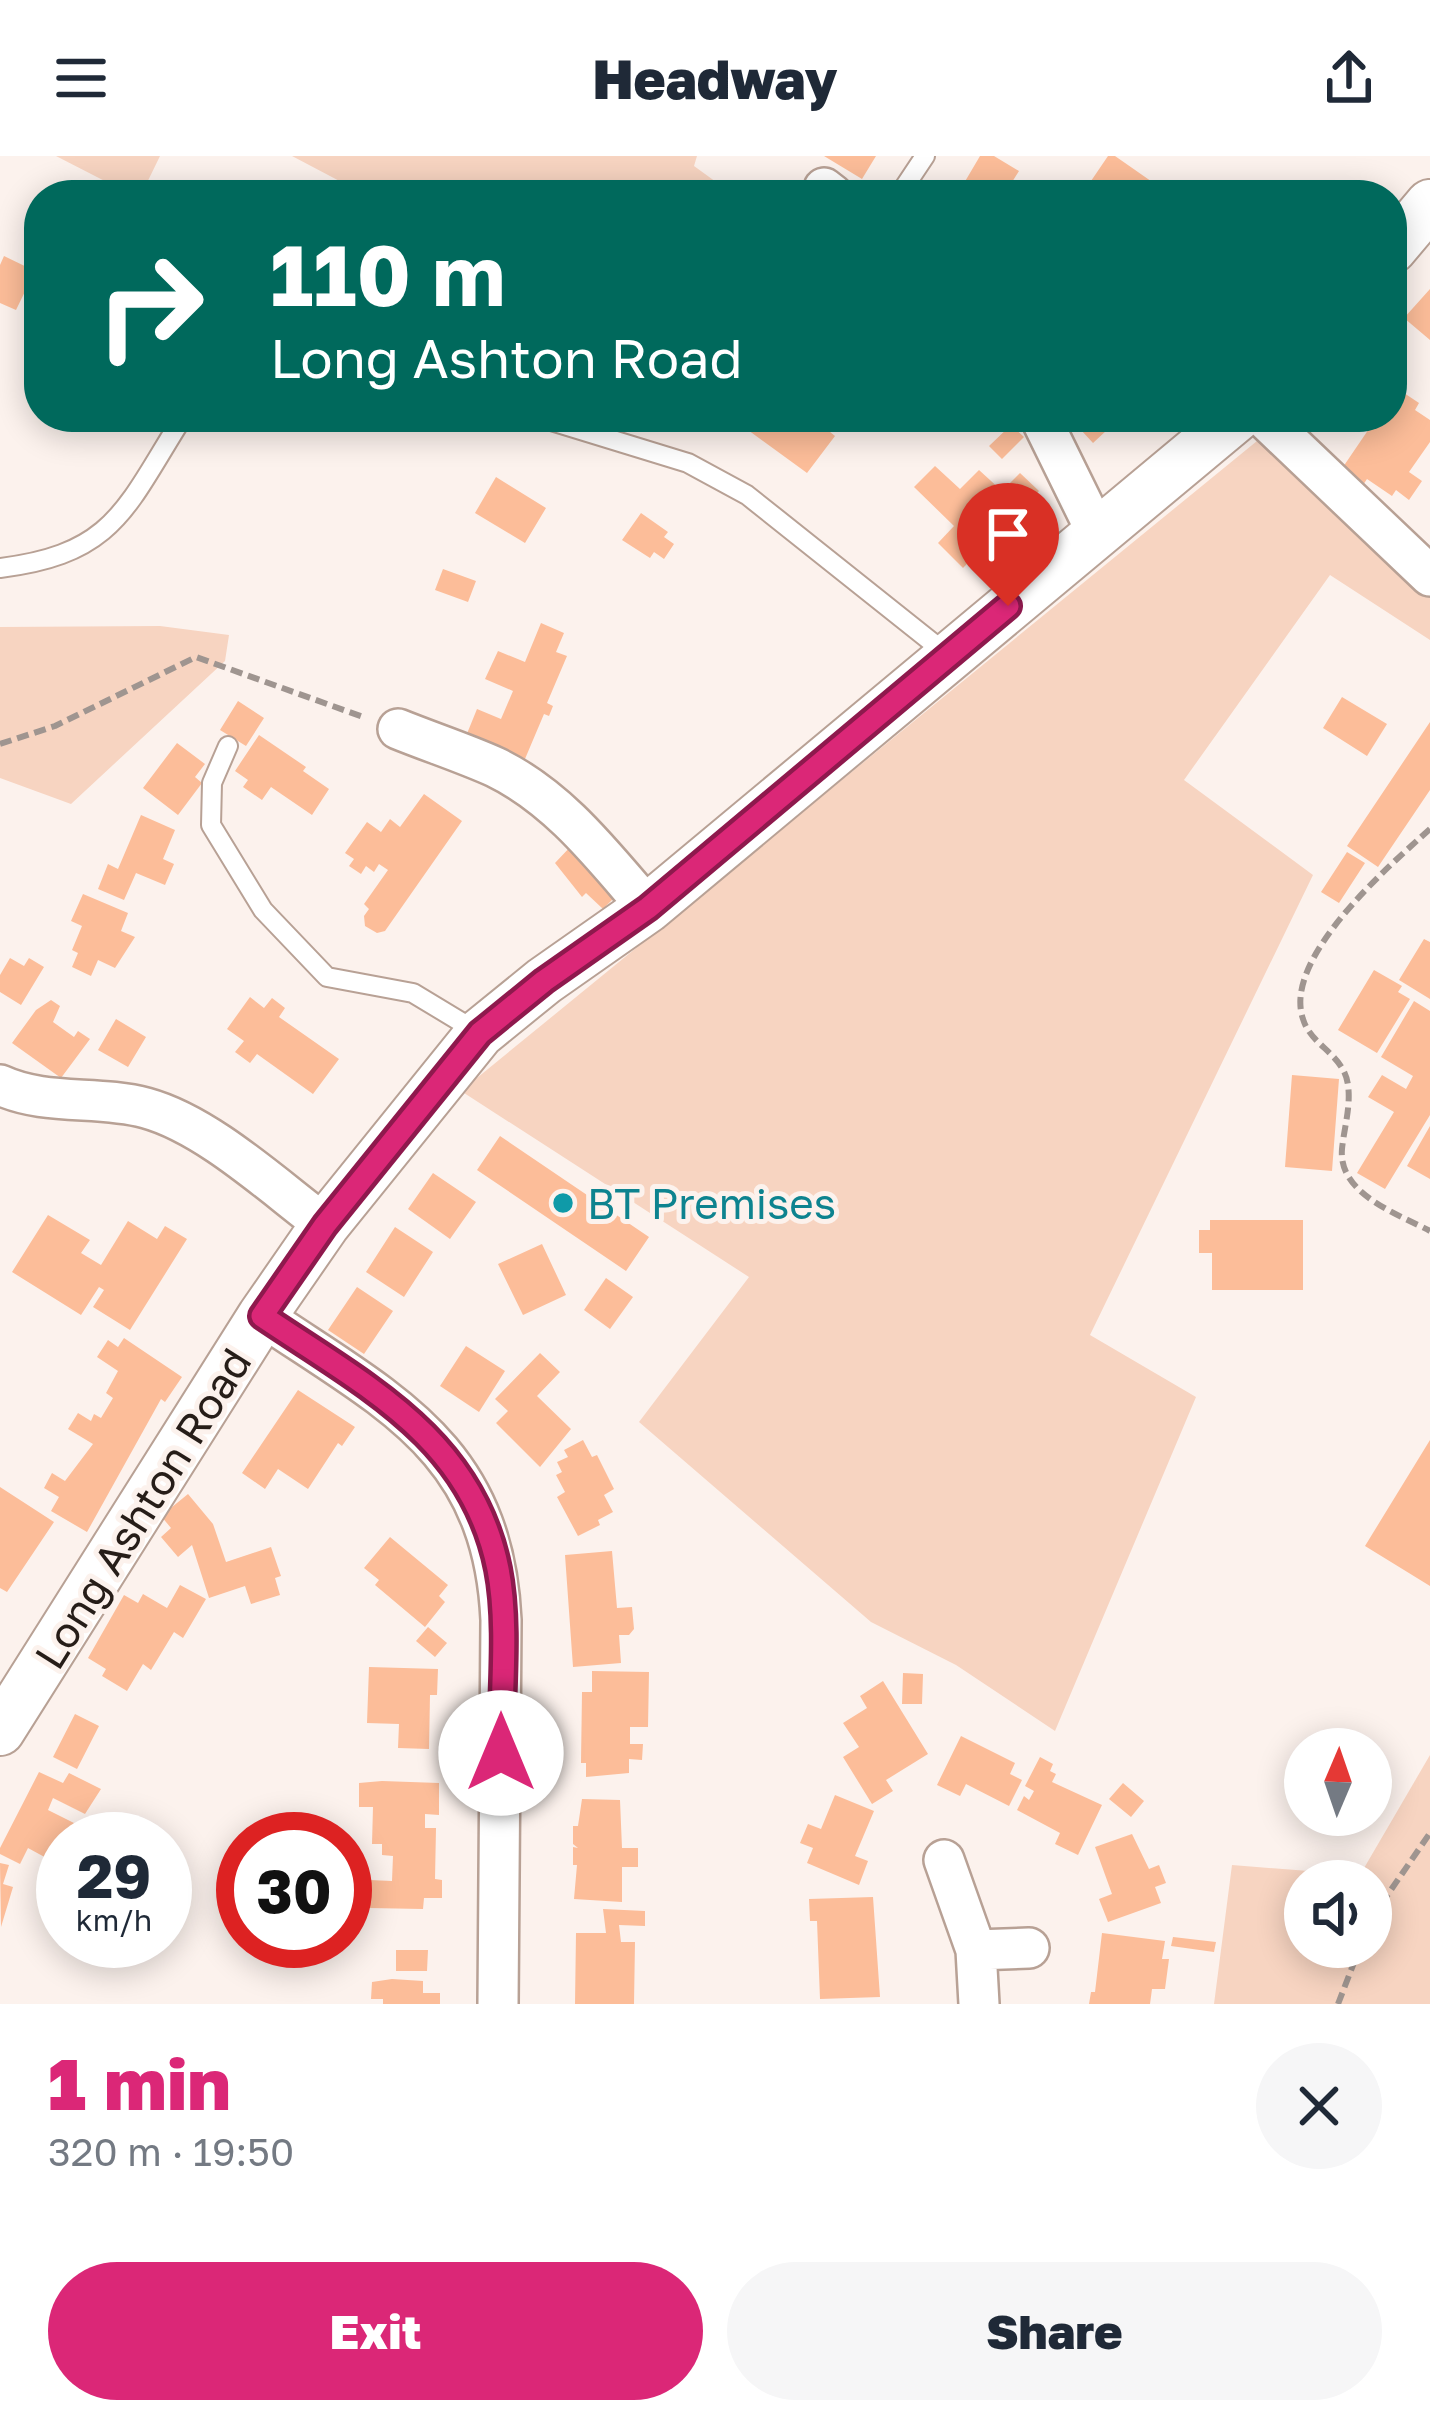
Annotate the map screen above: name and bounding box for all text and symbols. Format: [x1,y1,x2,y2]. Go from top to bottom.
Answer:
icon: menu [48,45,114,111]
icon: share [1316,45,1382,111]
text: Headway [592,46,838,111]
text: 110 m [270,224,506,324]
icon: right [72,228,228,384]
text: Long Ashton Road [270,325,743,390]
pin [957,483,1059,606]
icon: arrive [975,501,1041,567]
place label: BT Premises [587,1178,836,1228]
marker: BT Premises [550,1190,576,1216]
street label: Long Ashton Road [23,1339,261,1677]
position arrow [438,1690,564,1816]
north arrow [1284,1728,1392,1836]
map controls [1284,1728,1392,1968]
speed limit sign: 30 [216,1812,372,1968]
text: 29 [77,1839,151,1911]
button: sound [1284,1860,1392,1968]
text: km/h [76,1902,152,1938]
text: 1 min [48,2039,231,2126]
button: close [1256,2043,1382,2169]
text: 320 m · 19:50 [48,2128,294,2175]
button: Exit [48,2262,703,2400]
button: Share [727,2262,1382,2400]

